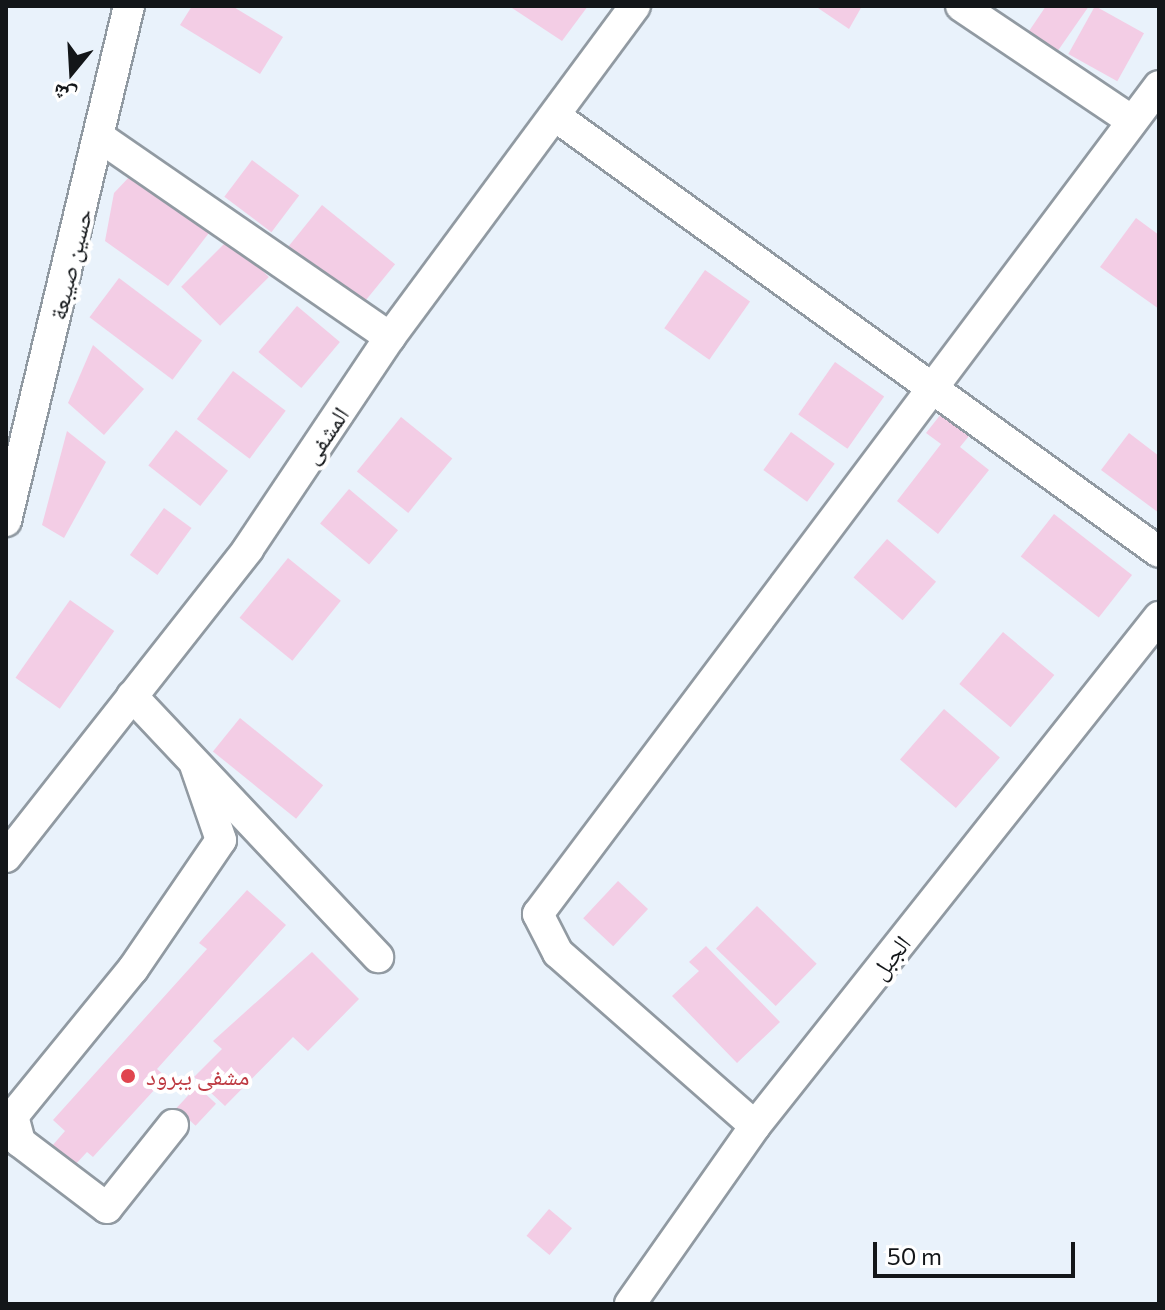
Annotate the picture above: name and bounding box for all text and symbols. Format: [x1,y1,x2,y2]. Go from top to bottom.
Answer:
north arrow [32,32,112,112]
text: ش [49,79,80,112]
street label: حسين صيبعة [42,205,98,323]
street label: المشفى [296,401,354,469]
street label: الجبل [864,929,916,985]
place label: مشفى يبرود [146,1062,249,1090]
marker: مشفى يبرود [117,1065,139,1087]
scale bar [877,1226,1079,1276]
text: 50 m [887,1241,942,1270]

